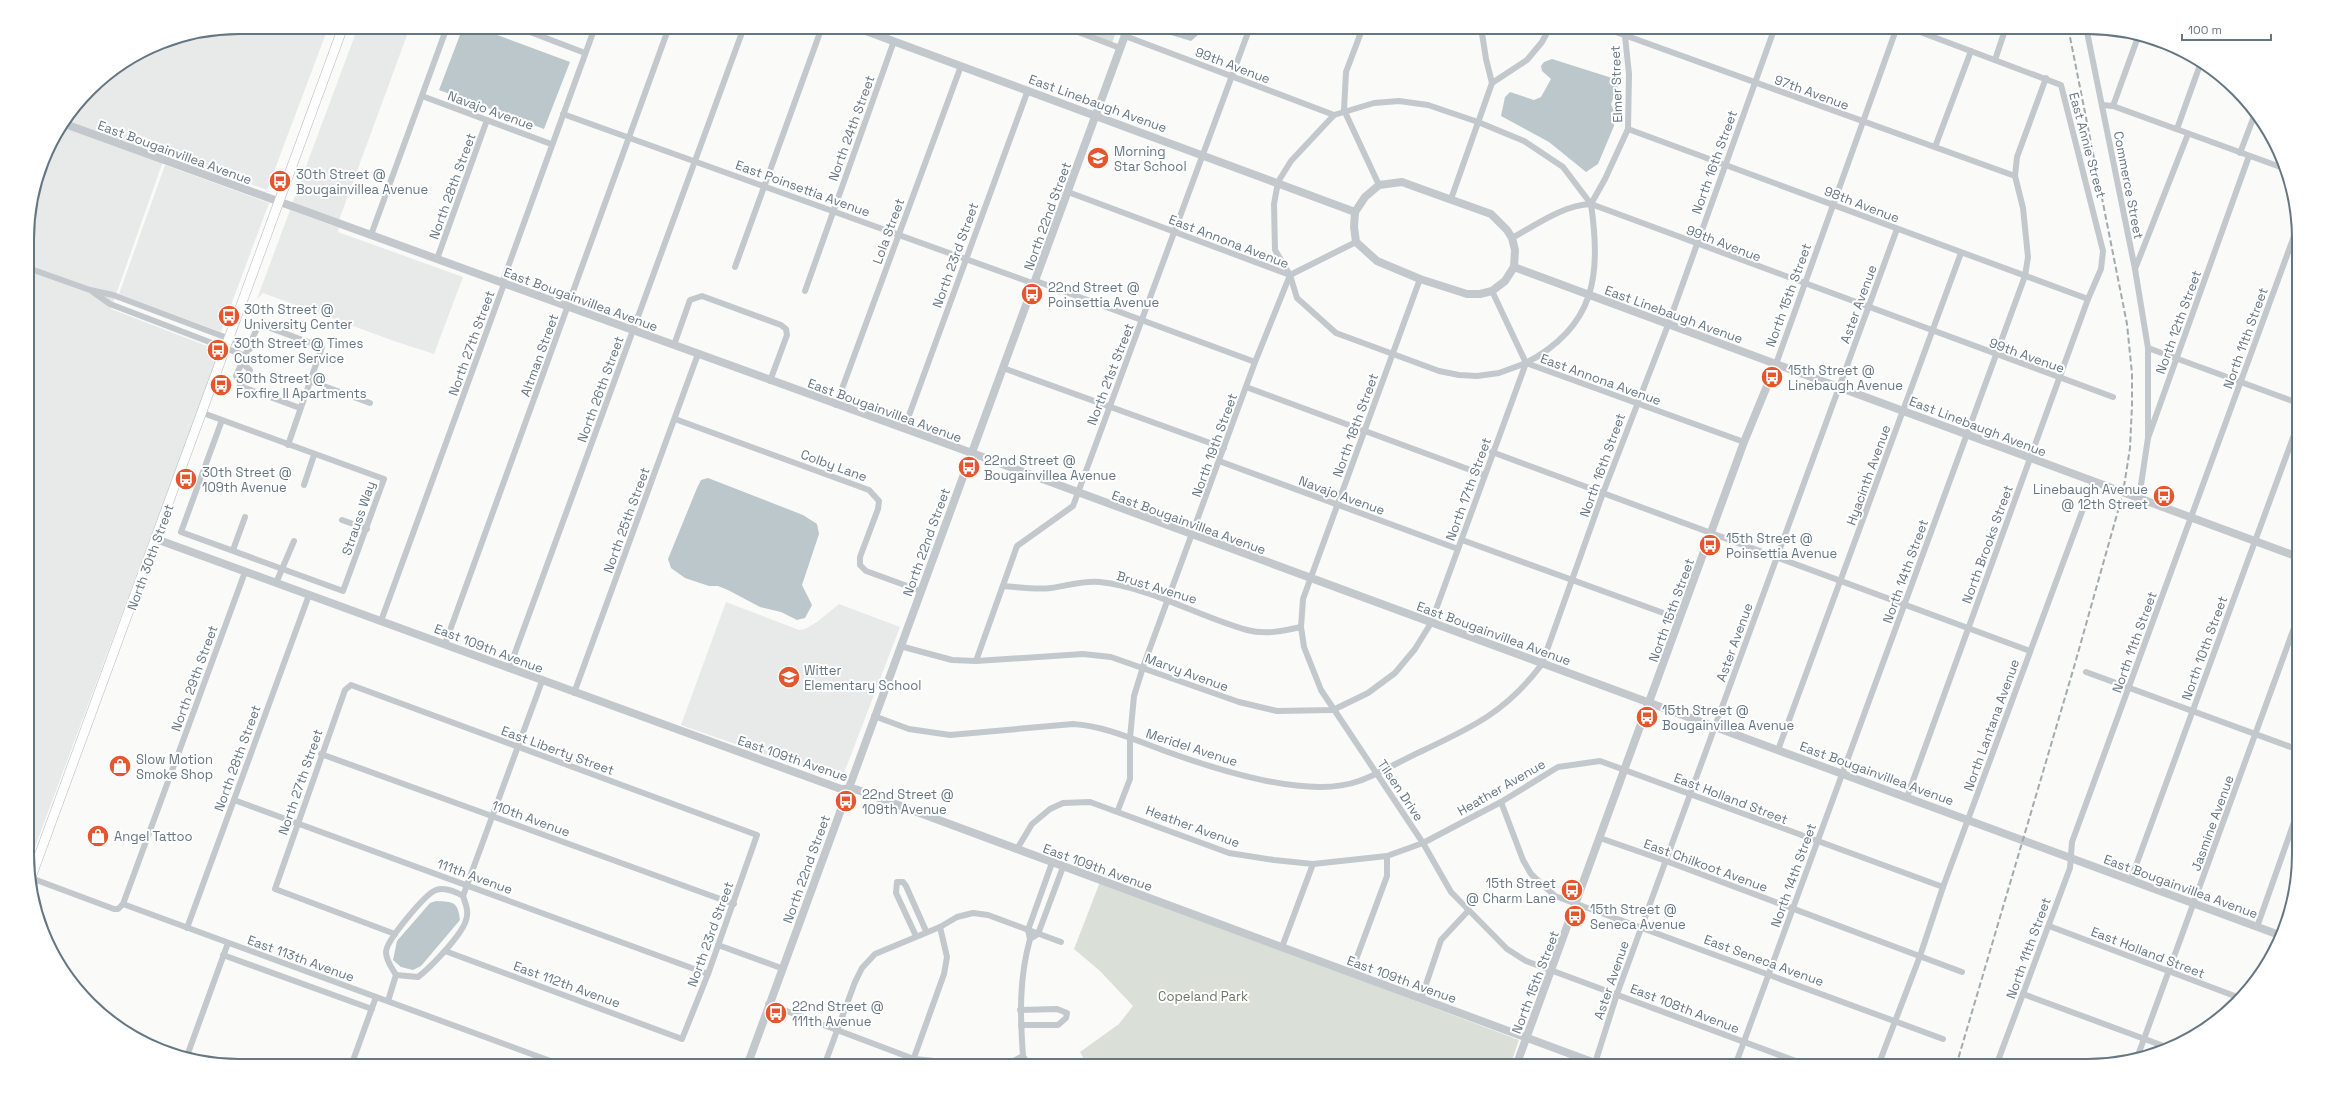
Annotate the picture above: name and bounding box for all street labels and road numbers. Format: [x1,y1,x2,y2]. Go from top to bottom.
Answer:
street label: 99th Avenue [1193,43,1273,88]
street label: Elmer Street [1607,45,1626,123]
street label: East Linebaugh Avenue [1026,71,1169,136]
street label: 97th Avenue [1772,71,1851,114]
street label: North 24th Street [824,73,879,183]
street label: Navajo Avenue [445,87,536,134]
street label: East Annie Street [2065,90,2110,200]
street label: North 16th Street [1688,108,1741,216]
street label: East Bougainvillea Avenue [95,117,254,188]
street label: Commerce Street [2110,130,2147,241]
street label: North 28th Street [425,131,480,242]
street label: East Poinsettia Avenue [733,156,872,221]
street label: North 22nd Street [1020,160,1075,273]
street label: 98th Avenue [1822,182,1902,227]
street label: Lola Street [869,196,908,266]
street label: North 23rd Street [929,200,982,310]
street label: East Annona Avenue [1166,211,1291,272]
street label: 99th Avenue [1684,221,1764,266]
street label: North 15th Street [1762,241,1815,349]
street label: Aster Avenue [1836,263,1881,346]
street label: East Bougainvillea Avenue [501,264,660,335]
street label: North 12th Street [2152,268,2205,376]
street label: East Linebaugh Avenue [1602,282,1745,347]
street label: North 11th Street [2219,285,2272,391]
street label: North 27th Street [445,288,498,398]
street label: Altman Street [517,311,562,399]
street label: North 21st Street [1083,321,1138,428]
street label: North 26th Street [573,334,628,445]
street label: 99th Avenue [1987,334,2067,377]
street label: East Annona Avenue [1538,350,1664,409]
street label: North 18th Street [1329,371,1382,479]
street label: East Bougainvillea Avenue [805,375,964,446]
street label: North 19th Street [1188,391,1241,499]
street label: East Linebaugh Avenue [1907,392,2049,461]
street label: North 16th Street [1576,411,1629,519]
street label: Hyacinth Avenue [1842,423,1895,528]
street label: North 17th Street [1442,435,1495,543]
street label: Colby Lane [798,446,869,485]
street label: North 25th Street [599,465,654,575]
street label: Navajo Avenue [1296,472,1387,519]
street label: Strauss Way [338,479,379,558]
street label: North Brooks Street [1958,483,2017,606]
street label: North 22nd Street [899,486,954,599]
street label: East Bougainvillea Avenue [1109,487,1268,558]
street label: North 30th Street [123,502,178,613]
street label: North 14th Street [1879,517,1932,625]
street label: North 15th Street [1645,556,1698,664]
street label: Brust Avenue [1115,567,1199,608]
street label: North 11th Street [2108,589,2161,695]
street label: North 10th Street [2178,594,2231,703]
street label: East Bougainvillea Avenue [1414,598,1573,669]
street label: Aster Avenue [1712,601,1757,684]
street label: East 109th Avenue [432,620,546,677]
street label: North 29th Street [167,623,222,734]
street label: Marvy Avenue [1143,649,1231,695]
street label: North Lantana Avenue [1960,657,2023,793]
street label: North 28th Street [210,703,265,814]
street label: East Liberty Street [499,722,617,779]
street label: Meridel Avenue [1144,725,1240,770]
street label: North 27th Street [274,727,327,837]
street label: East 109th Avenue [735,732,850,785]
street label: East Bougainvillea Avenue [1797,738,1956,809]
street label: Heather Avenue [1454,755,1548,820]
street label: Tilsen Drive [1374,756,1427,824]
street label: East Holland Street [1671,769,1790,828]
street label: Jasmine Avenue [2187,773,2238,873]
street label: 110th Avenue [489,796,572,841]
street label: Heather Avenue [1143,802,1242,851]
street label: North 22nd Street [779,813,834,926]
street label: North 14th Street [1767,821,1820,929]
street label: East Chilkoot Avenue [1641,835,1770,896]
street label: East 109th Avenue [1041,840,1155,895]
street label: East Bougainvillea Avenue [2101,851,2260,922]
street label: 111th Avenue [435,855,515,898]
street label: North 23rd Street [684,879,737,989]
street label: North 11th Street [2002,895,2055,1001]
street label: East Holland Street [2088,923,2207,982]
street label: North 15th Street [1508,928,1563,1036]
street label: East 113th Avenue [245,931,357,986]
street label: East Seneca Avenue [1702,931,1826,990]
street label: Aster Avenue [1590,938,1633,1022]
street label: East 109th Avenue [1345,952,1459,1007]
street label: East 112th Avenue [511,957,623,1012]
street label: East 108th Avenue [1628,980,1742,1037]

